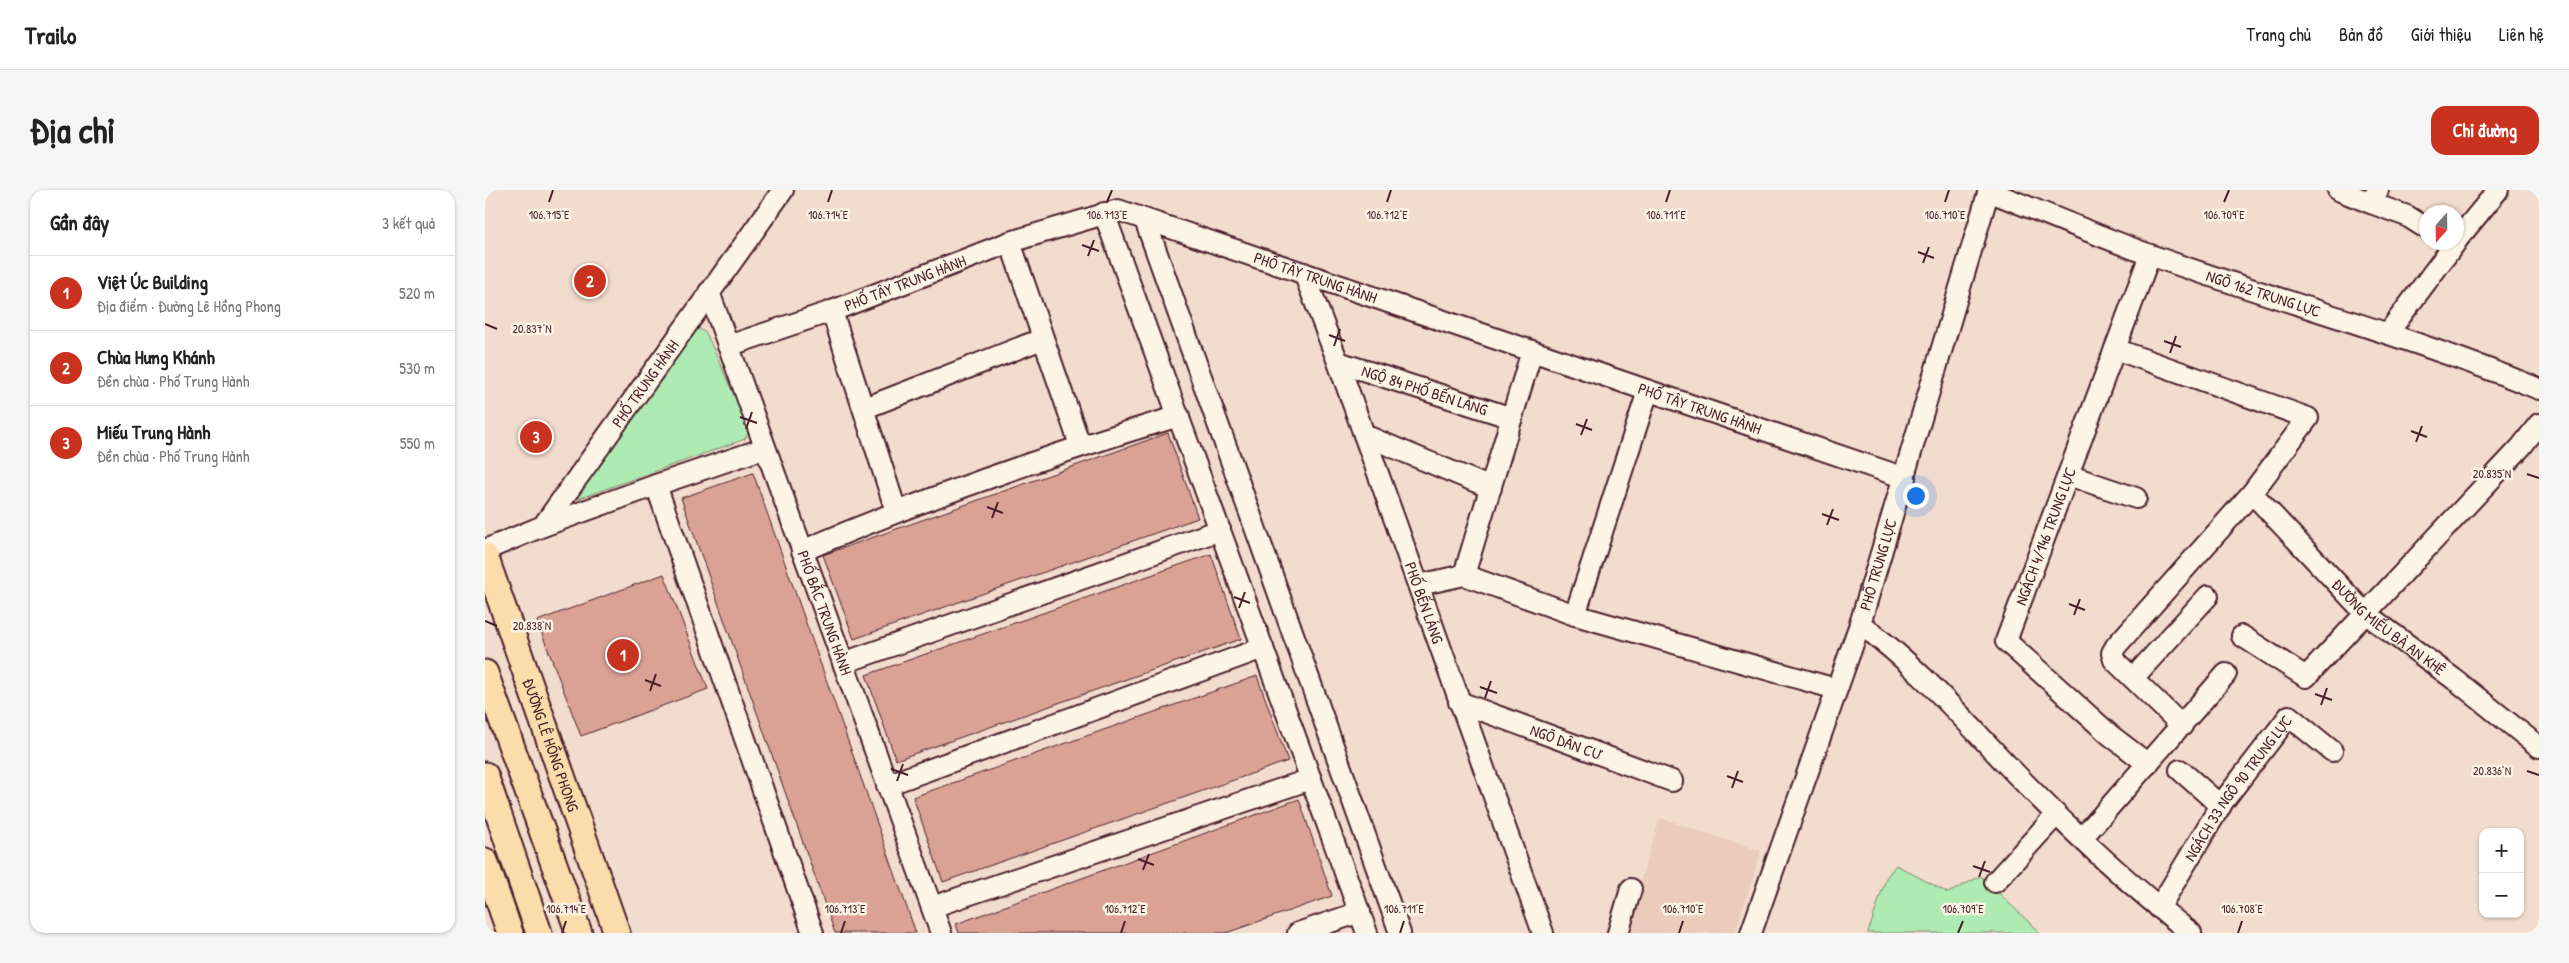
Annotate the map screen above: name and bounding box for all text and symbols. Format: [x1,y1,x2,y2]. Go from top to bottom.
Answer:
text: Trailo [25,19,76,51]
text: Trang chủ [2247,22,2311,47]
text: Bản đồ [2339,22,2383,47]
text: Giới thiệu [2411,22,2471,47]
text: Liên hệ [2499,22,2544,47]
button: Chỉ đường [2431,106,2539,155]
text: Địa chỉ [30,107,115,154]
north arrow [2419,205,2464,250]
text: 106.715°E [529,206,570,223]
text: 106.714°E [808,206,849,223]
text: 106.713°E [1087,206,1128,223]
text: 106.712°E [1366,206,1408,223]
text: 106.711°E [1646,206,1687,223]
text: 106.710°E [1925,206,1966,223]
text: 106.709°E [2204,206,2245,223]
text: Gần đây [50,208,109,237]
text: 3 kết quả [382,212,435,234]
street label: PHỐ TÂY TRUNG HÀNH [1251,246,1380,308]
street label: PHỐ TÂY TRUNG HÀNH [841,249,969,316]
pin: 2 [574,262,606,300]
street label: NGÕ 162 TRUNG LỰC [2203,264,2324,322]
text: Việt Úc Building [97,269,208,295]
text: 1 [63,282,69,304]
text: 520 m [399,282,435,304]
text: Địa điểm · Đường Lê Hồng Phong [97,295,281,317]
text: 20.837°N [512,320,552,337]
street label: PHỐ TRUNG HÀNH [606,335,684,432]
text: Chùa Hưng Khánh [97,344,215,370]
text: 2 [62,357,70,379]
text: 530 m [399,357,435,379]
street label: NGỘ 84 PHỐ BẾN LẢNG [1359,359,1490,420]
text: Đền chùa · Phố Trung Hành [97,370,250,392]
street label: PHỐ TÂY TRUNG HÀNH [1635,377,1764,439]
pin: 3 [520,418,552,456]
text: Miếu Trung Hành [97,419,210,445]
text: 3 [62,432,70,454]
text: 550 m [400,432,435,454]
text: Đền chùa · Phố Trung Hành [97,445,250,467]
street label: NGÁCH 4/146 TRUNG LỰC [2009,464,2081,608]
text: 20.835°N [2473,465,2511,482]
your location [1903,483,1929,509]
street label: PHỐ TRUNG LỰC [1854,515,1902,613]
street label: PHỐ BẮC TRUNG HÀNH [792,547,858,678]
street label: PHỐ BẾN LÁNG [1400,559,1449,647]
street label: ĐƯỜNG MIẾU BÀ AN KHÊ [2327,574,2450,680]
text: 20.838°N [513,617,551,634]
pin: 1 [607,636,639,674]
street label: ĐƯỜNG LÊ HỒNG PHONG [518,675,585,815]
street label: NGÁCH 33 NGÕ 90 TRUNG LỰC [2179,710,2297,865]
street label: NGÕ DÂN CƯ [1527,718,1606,765]
text: 20.836°N [2473,762,2511,779]
map controls [2479,828,2524,918]
button: + [2479,828,2524,873]
button: − [2479,873,2524,918]
text: 106.714°E [546,900,587,917]
text: 106.713°E [825,900,866,917]
text: 106.712°E [1104,900,1146,917]
text: 106.711°E [1384,900,1425,917]
text: 106.710°E [1663,900,1704,917]
text: 106.709°E [1943,900,1984,917]
text: 106.708°E [2221,900,2264,917]

